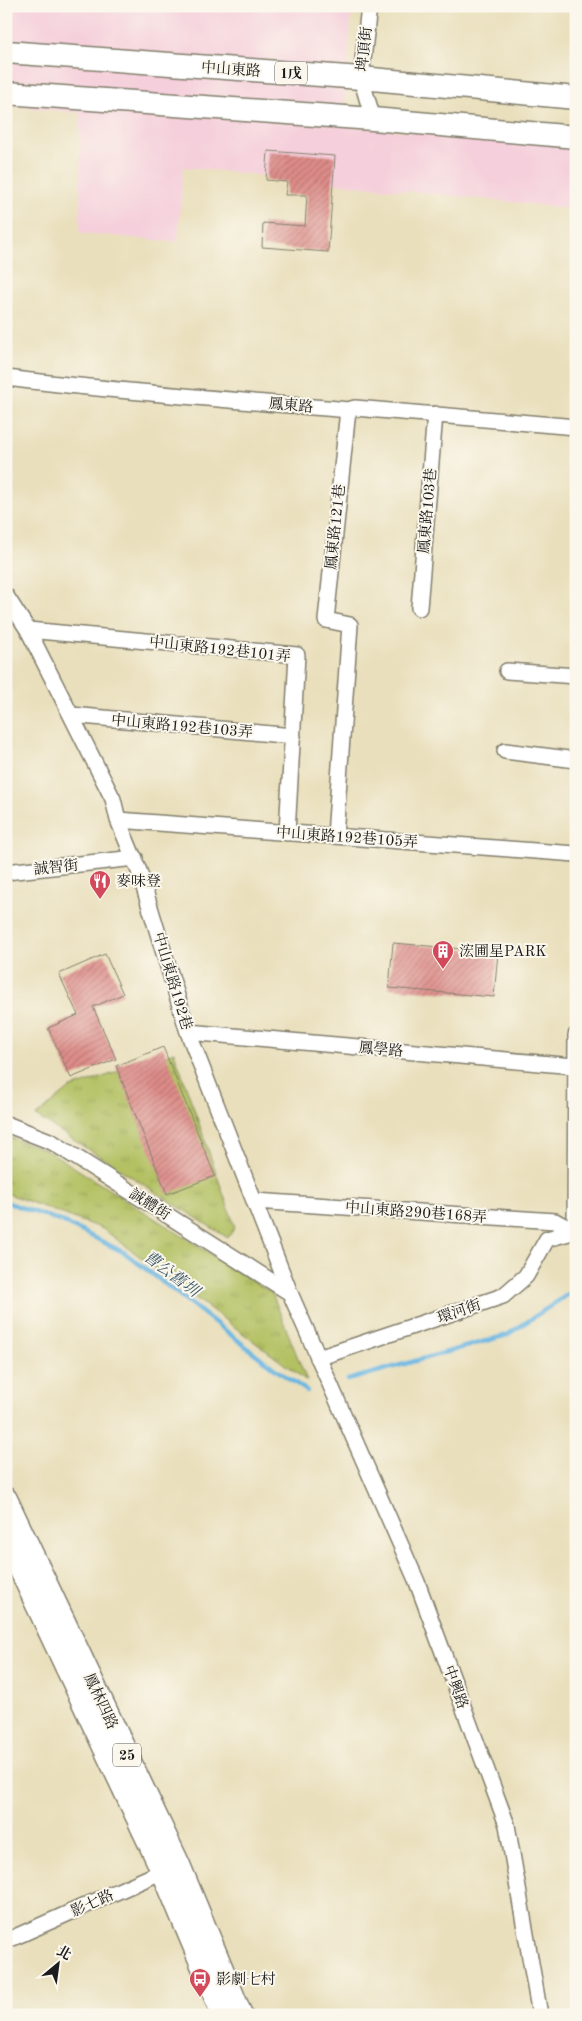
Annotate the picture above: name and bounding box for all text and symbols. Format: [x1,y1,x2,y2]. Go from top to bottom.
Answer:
street label: 埤頂街 [354,26,375,72]
street label: 中山東路 [200,59,261,80]
road number: 1戊 [275,62,307,84]
street label: 鳳東路 [268,395,314,416]
street label: 鳳東路103巷 [415,467,440,555]
street label: 鳳東路121巷 [323,483,348,571]
street label: 中山東路192巷101弄 [148,634,292,665]
street label: 中山東路192巷103弄 [110,712,254,741]
street label: 中山東路192巷105弄 [275,824,418,851]
street label: 誠智街 [33,857,79,878]
restaurant icon: 麥味登 [88,869,112,900]
place label: 麥味登 [116,873,161,890]
street label: 中山東路192巷 [150,930,195,1032]
building icon: 浤圃星PARK [431,939,455,970]
place label: 浤圃星PARK [459,943,547,960]
street label: 鳳學路 [358,1039,404,1060]
street label: 誠體街 [126,1185,173,1224]
street label: 中山東路290巷168弄 [344,1199,487,1226]
water label: 曹公舊圳 [140,1247,205,1302]
street label: 環河街 [435,1296,483,1327]
street label: 中興路 [440,1663,471,1711]
street label: 鳳林四路 [80,1670,121,1732]
road number: 25 [113,1744,141,1766]
street label: 影七路 [68,1887,116,1920]
north arrow [32,1938,82,1988]
text: 北 [54,1943,74,1963]
bus stop icon: 影劇七村 [188,1967,212,1998]
place label: 影劇七村 [216,1971,276,1988]

